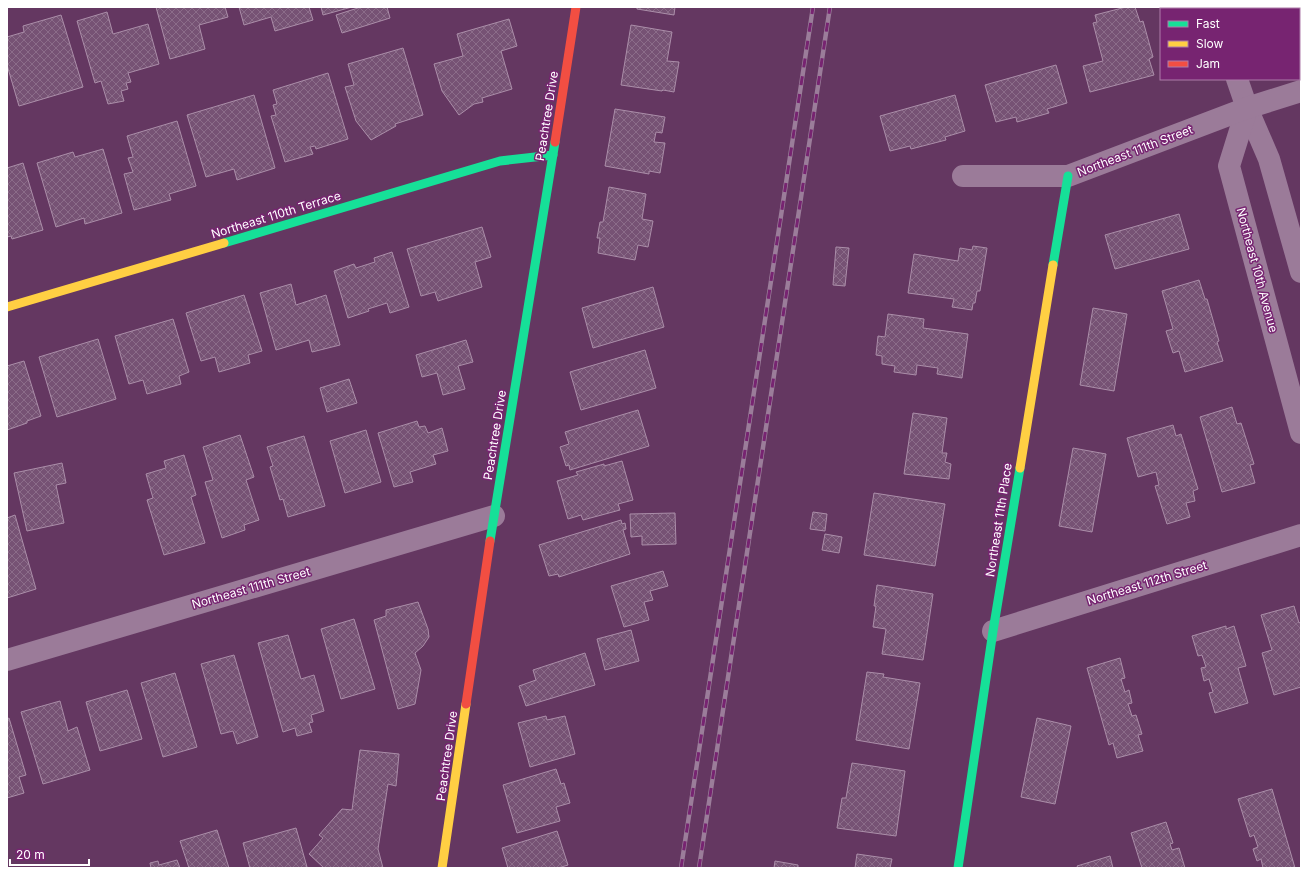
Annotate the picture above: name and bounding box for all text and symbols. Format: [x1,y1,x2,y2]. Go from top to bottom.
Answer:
legend [1160,8,1300,80]
text: Fast [1196,16,1220,31]
text: Slow [1196,36,1224,51]
text: Jam [1196,56,1220,71]
street label: Peachtree Drive [532,70,561,162]
street label: Northeast 111th Street [1075,122,1195,179]
street label: Northeast 110th Terrace [209,188,343,241]
street label: Northeast 10th Avenue [1234,206,1281,334]
street label: Peachtree Drive [480,389,509,481]
street label: Northeast 11th Place [982,462,1015,578]
street label: Northeast 112th Street [1085,557,1209,608]
street label: Northeast 111th Street [190,563,312,612]
street label: Peachtree Drive [433,710,460,802]
scale bar [10,841,89,867]
text: 20 m [16,847,45,862]

